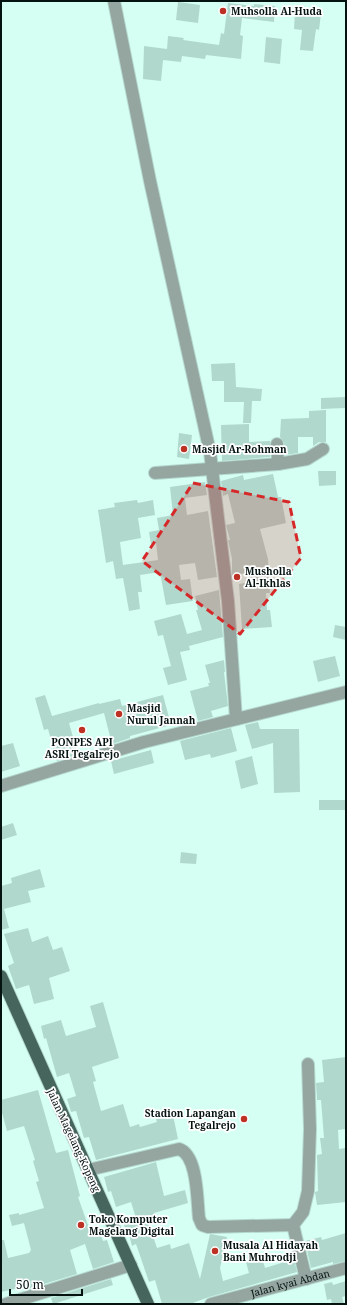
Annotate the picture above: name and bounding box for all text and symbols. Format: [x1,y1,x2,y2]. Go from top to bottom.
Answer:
place label: Muhsolla Al-Huda [231,4,322,18]
marker: Muhsolla Al-Huda [218,6,228,16]
place label: Masjid Ar-Rohman [192,442,287,456]
marker: Masjid Ar-Rohman [179,444,189,454]
place label: Musholla Al-Ikhlas [245,564,292,590]
marker: Musholla Al-Ikhlas [232,572,242,582]
place label: Masjid Nurul Jannah [127,701,196,727]
marker: Masjid Nurul Jannah [114,709,124,719]
marker: PONPES API ASRI Tegalrejo [77,725,87,735]
place label: PONPES API ASRI Tegalrejo [45,735,119,761]
street label: Jalan Magelang-Kopeng [44,1085,104,1194]
place label: Stadion Lapangan Tegalrejo [145,1106,236,1132]
marker: Stadion Lapangan Tegalrejo [239,1114,249,1124]
place label: Toko Komputer Magelang Digital [89,1212,175,1238]
marker: Toko Komputer Magelang Digital [76,1220,86,1230]
place label: Musala Al Hidayah Bani Muhrodji [223,1238,319,1264]
marker: Musala Al Hidayah Bani Muhrodji [210,1246,220,1256]
street label: Jalan kyai Abdan [248,1265,332,1300]
scale bar [10,1271,82,1297]
text: 50 m [16,1276,44,1293]

